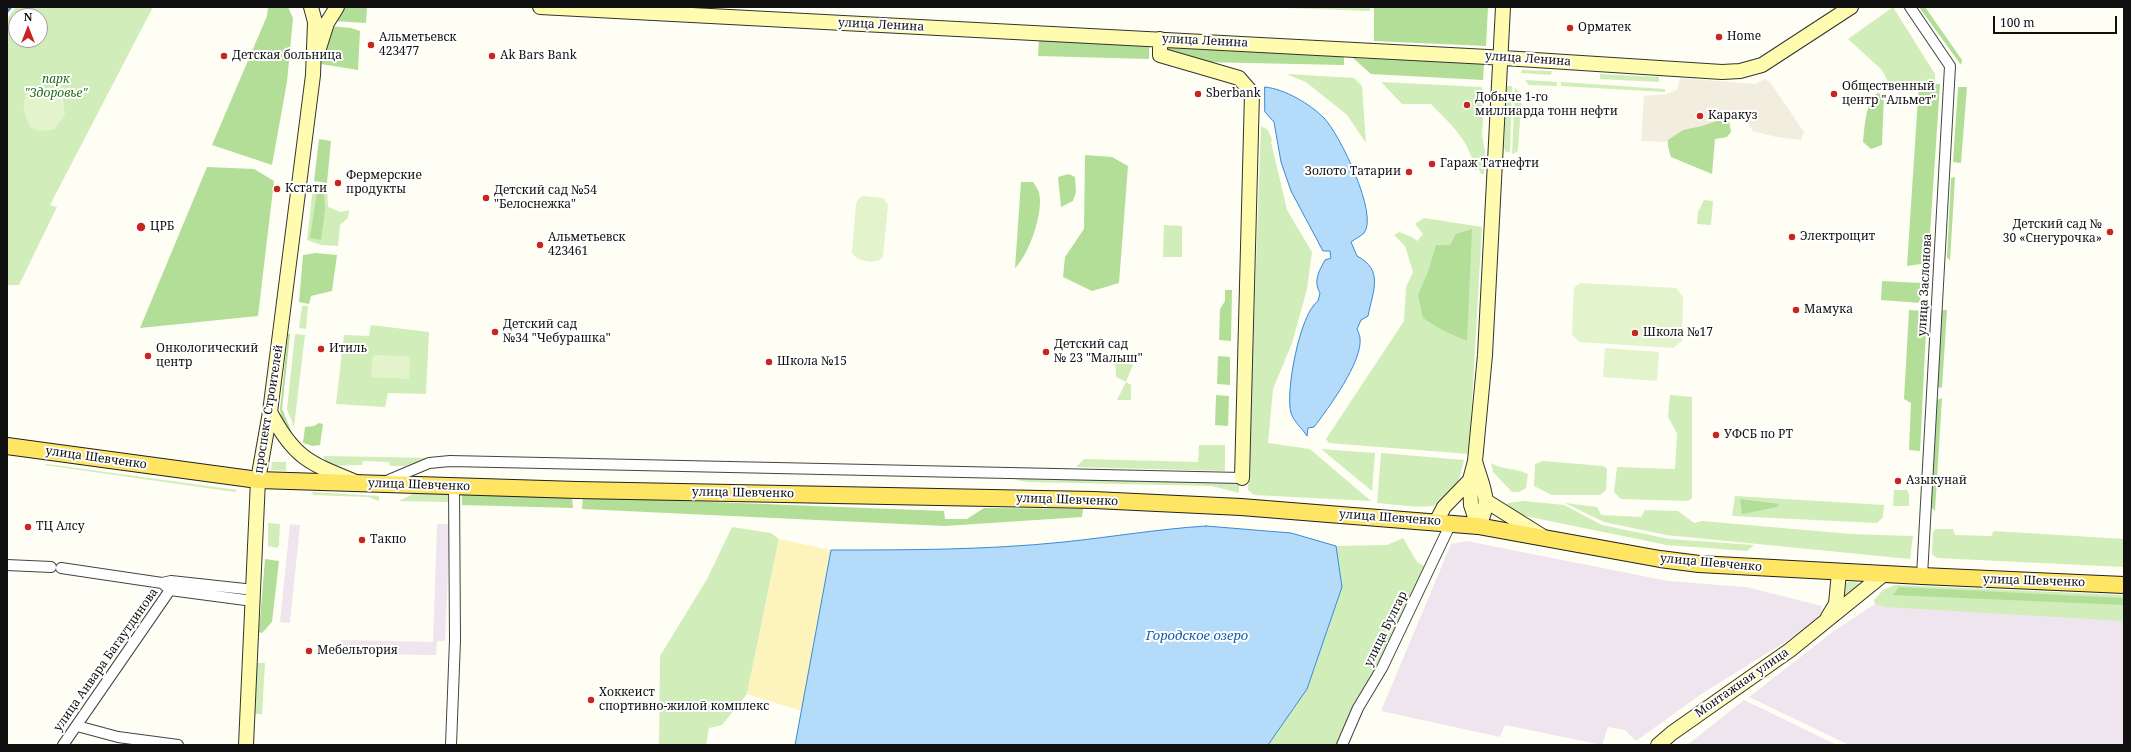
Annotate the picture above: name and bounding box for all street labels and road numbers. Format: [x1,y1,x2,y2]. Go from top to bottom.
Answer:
street label: улица Ленина [837,16,925,34]
street label: улица Ленина [1161,32,1249,50]
street label: улица Ленина [1484,49,1572,69]
street label: улица Заслонова [1915,233,1935,337]
street label: проспект Строителей [252,343,286,475]
street label: улица Шевченко [44,444,148,472]
street label: улица Шевченко [368,476,470,494]
street label: улица Шевченко [692,485,794,501]
street label: улица Шевченко [1016,491,1118,509]
street label: улица Шевченко [1339,507,1441,529]
street label: улица Шевченко [1659,551,1763,575]
street label: улица Шевченко [1983,572,2085,590]
street label: улица Анвара Багаутдинова [51,585,161,735]
street label: улица Булгар [1362,589,1410,669]
street label: Монтажная улица [1692,645,1792,721]

